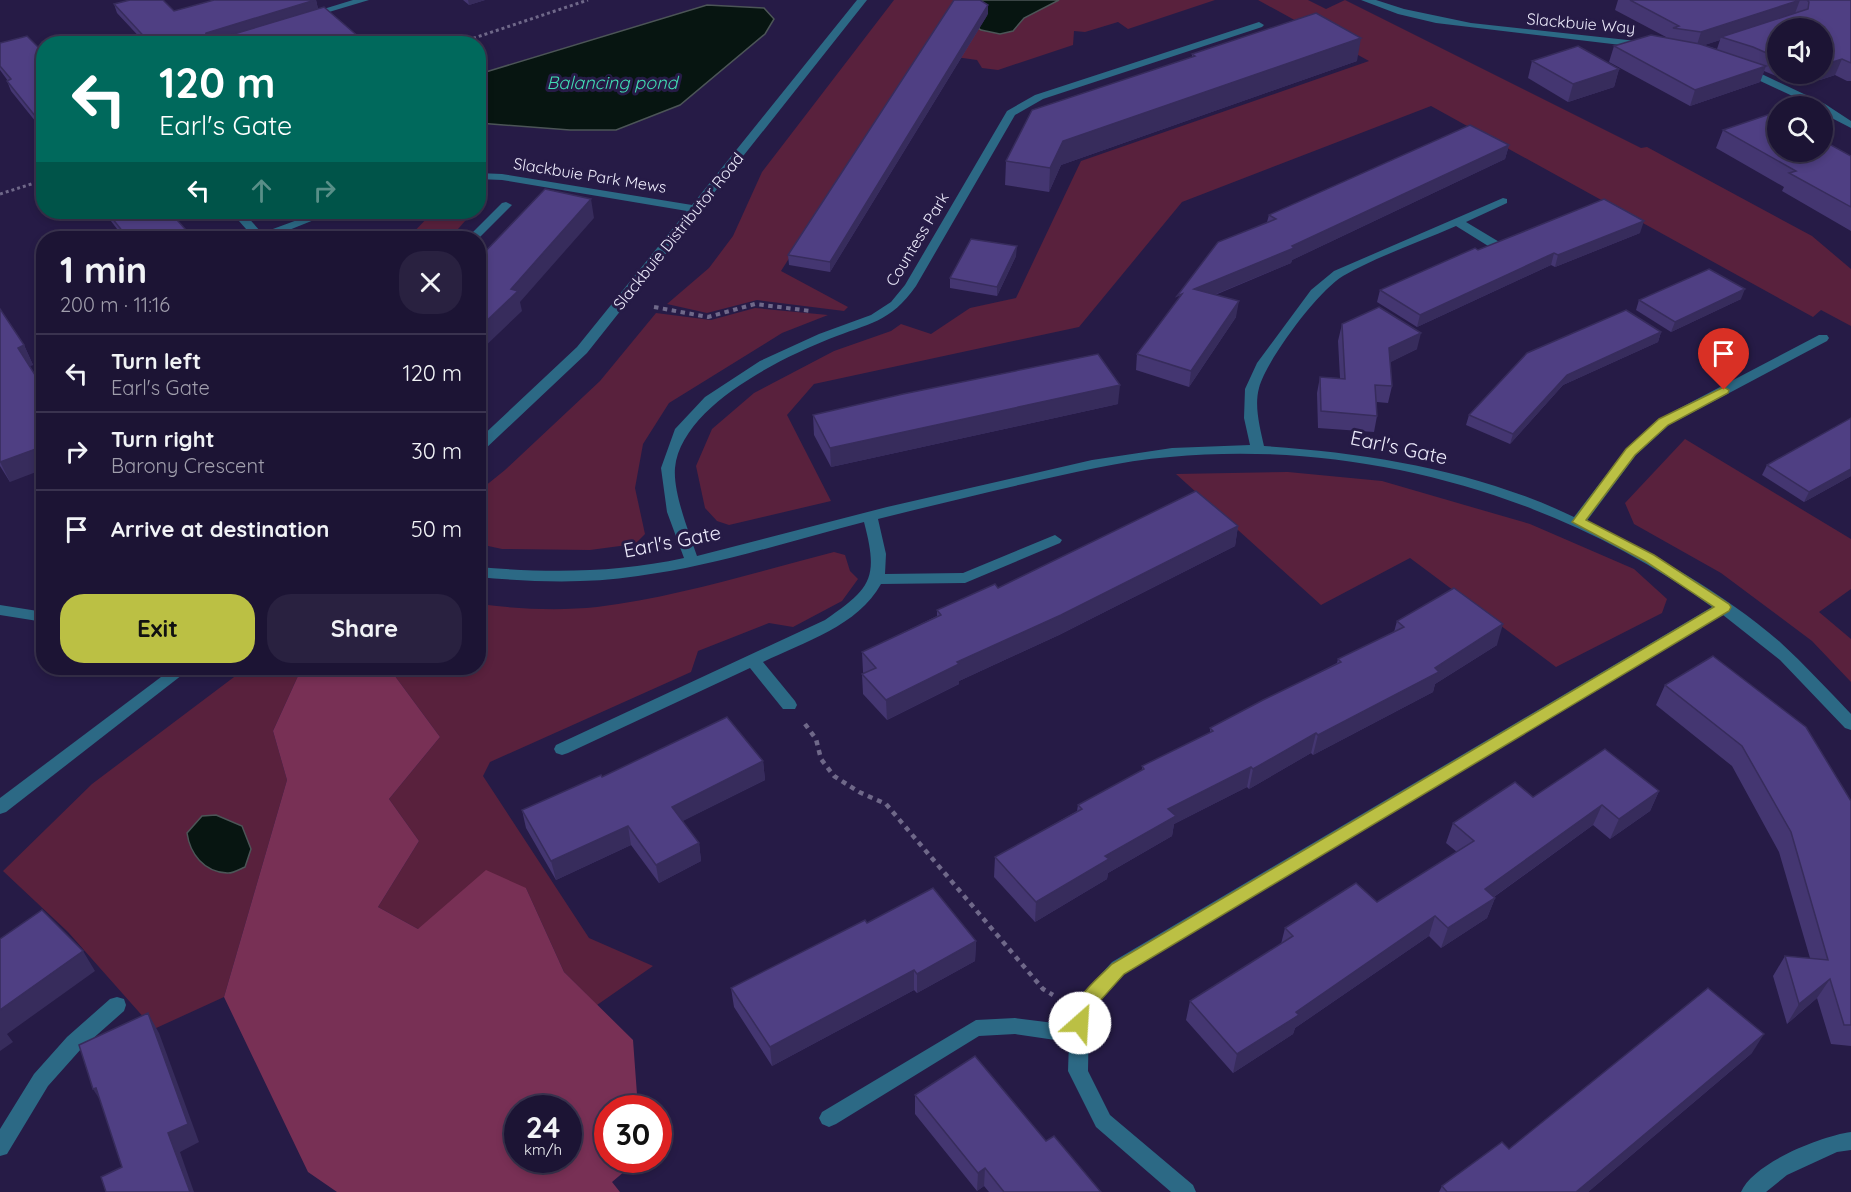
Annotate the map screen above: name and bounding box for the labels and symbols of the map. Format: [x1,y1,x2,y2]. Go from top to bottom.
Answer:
street label: Slackbuie Way [1526,8,1636,38]
water label: Balancing pond [547,71,680,94]
street label: Slackbuie Distributor Road [608,148,748,314]
street label: Slackbuie Park Mews [512,153,668,197]
street label: Countess Park [881,188,953,290]
pin [1698,328,1749,390]
street label: Earl's Gate [1348,425,1450,469]
street label: Earl's Gate [621,519,723,563]
position arrow [1048,991,1112,1055]
speed limit sign: 30 [594,1095,672,1173]

